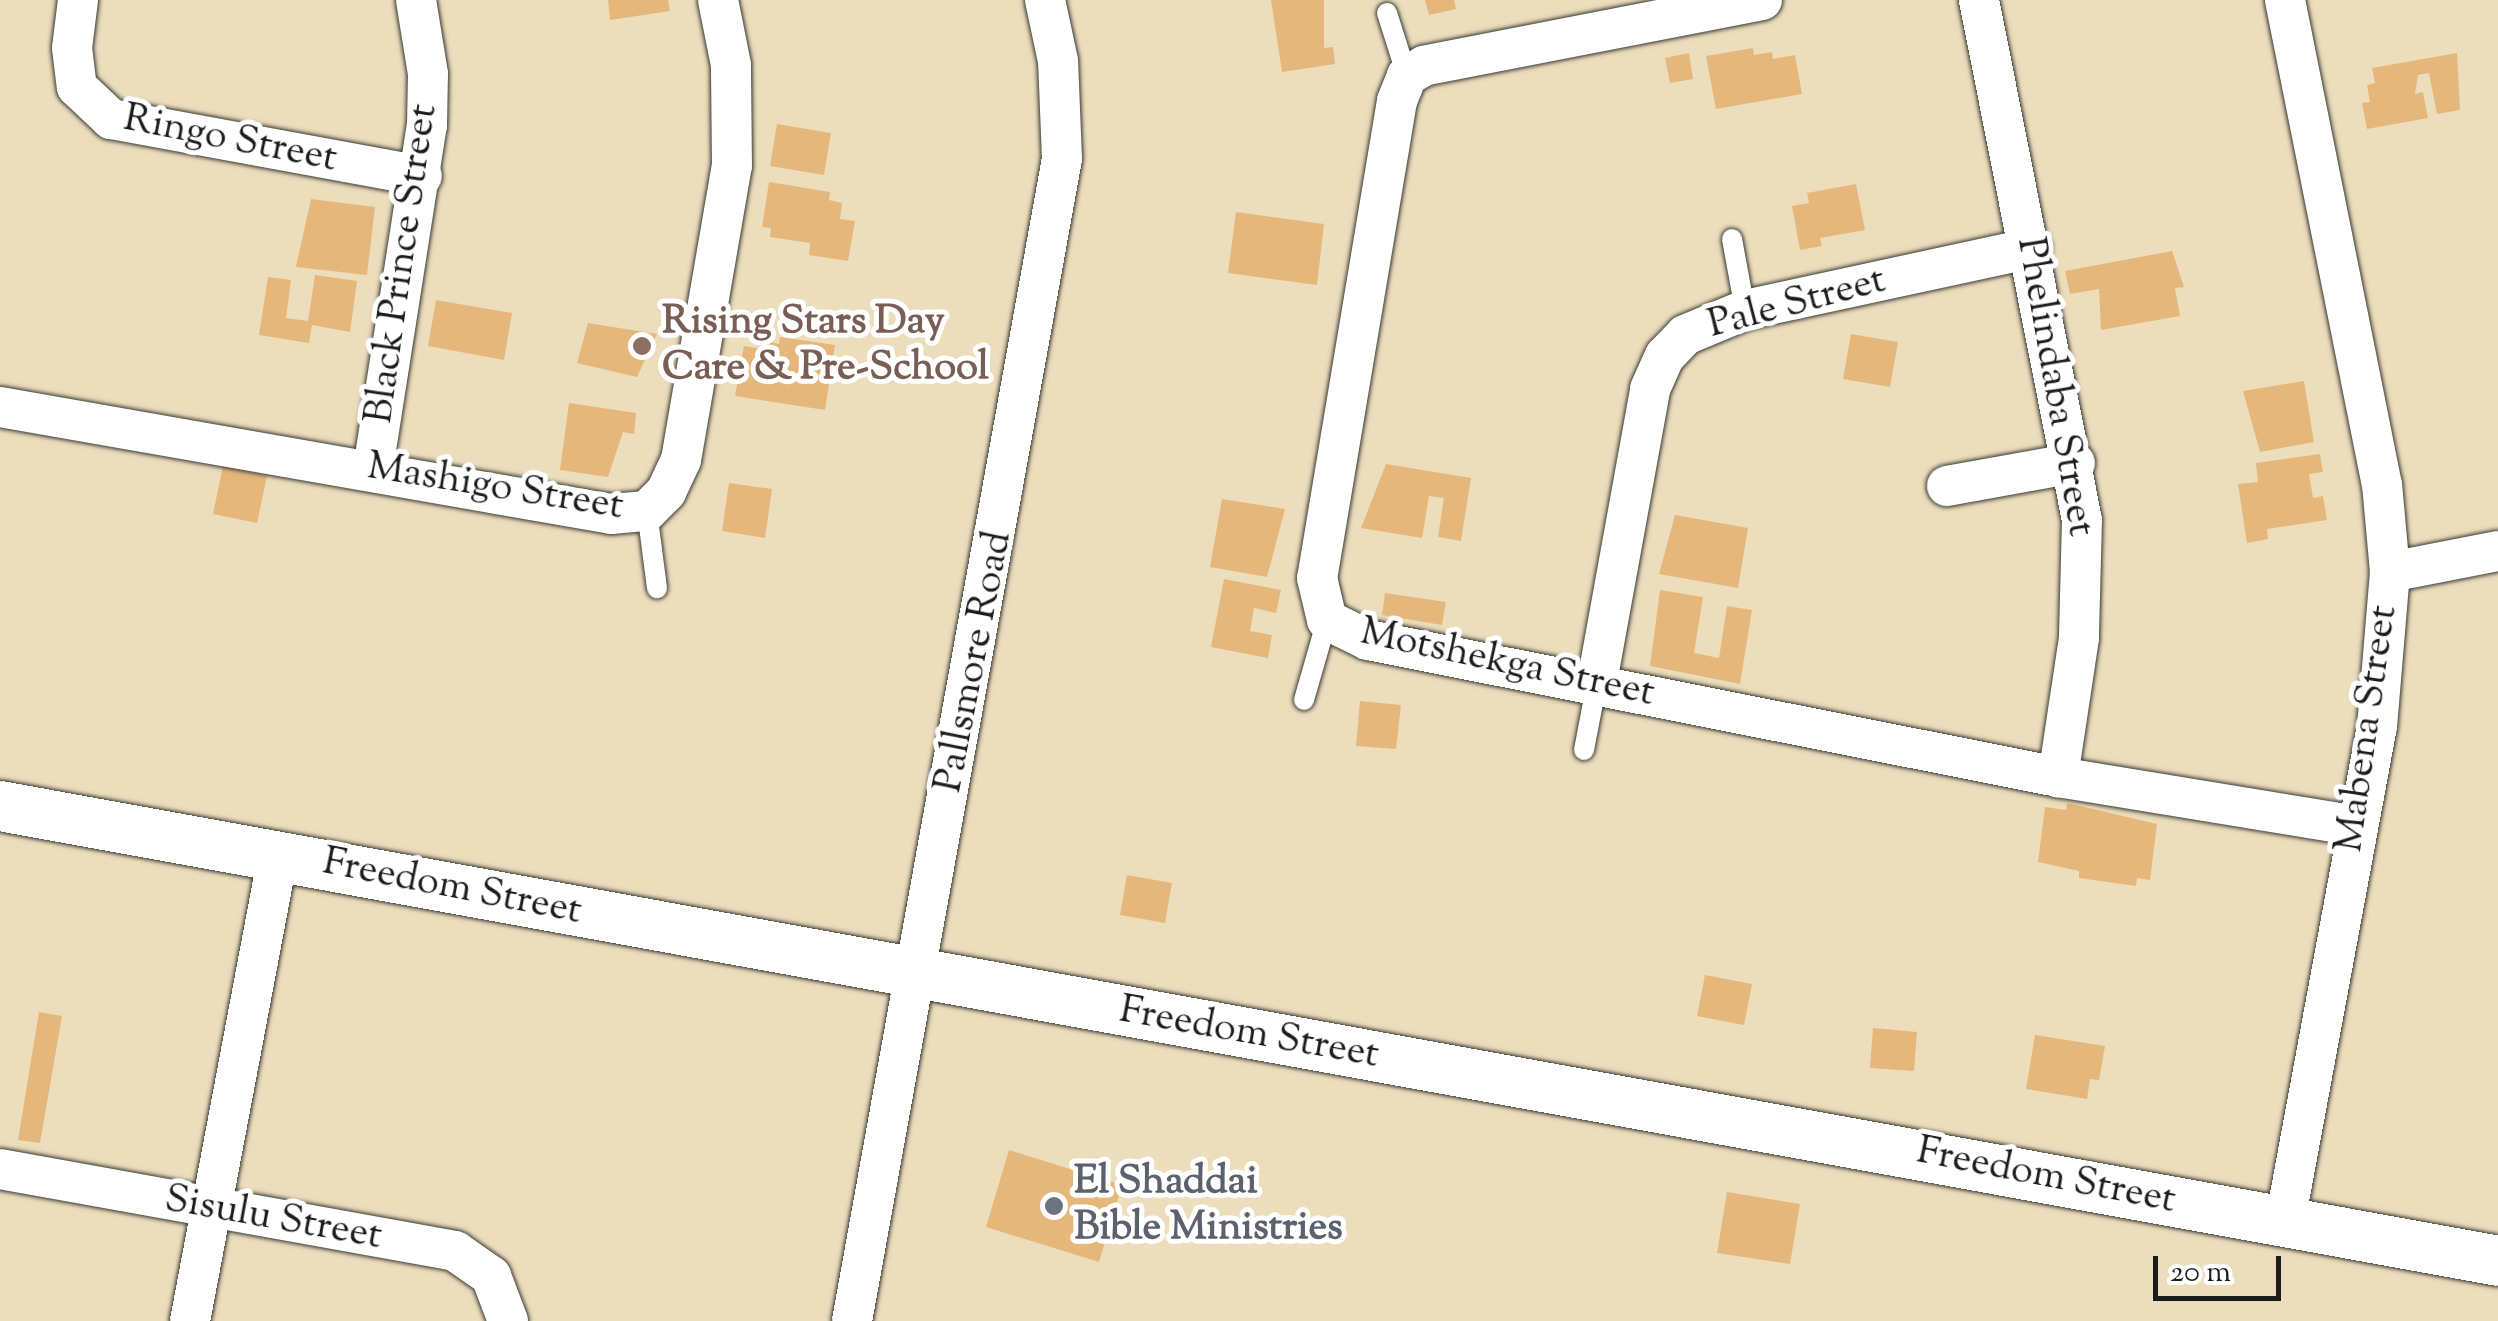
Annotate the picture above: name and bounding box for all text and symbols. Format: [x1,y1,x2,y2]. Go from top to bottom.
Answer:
street label: Ringo Street [119,96,341,184]
street label: Black Prince Street [357,101,449,427]
street label: Phelindaba Street [2004,234,2104,540]
street label: Pale Street [1703,257,1891,351]
place label: Rising Stars Day Care & Pre-School [662,299,989,393]
marker: Rising Stars Day Care & Pre-School [631,335,653,357]
street label: Mashigo Street [364,444,626,532]
street label: Pallsmore Road [926,527,1024,797]
street label: Mabena Street [2327,602,2409,856]
street label: Motshekga Street [1356,609,1658,719]
street label: Freedom Street [318,839,586,937]
street label: Freedom Street [1115,988,1383,1080]
street label: Freedom Street [1912,1128,2180,1226]
place label: El Shaddai Bible Ministries [1074,1159,1343,1253]
street label: Sisulu Street [161,1176,385,1262]
marker: El Shaddai Bible Ministries [1043,1195,1065,1217]
scale bar [2158,1236,2286,1298]
text: 20 m [2170,1252,2231,1295]

